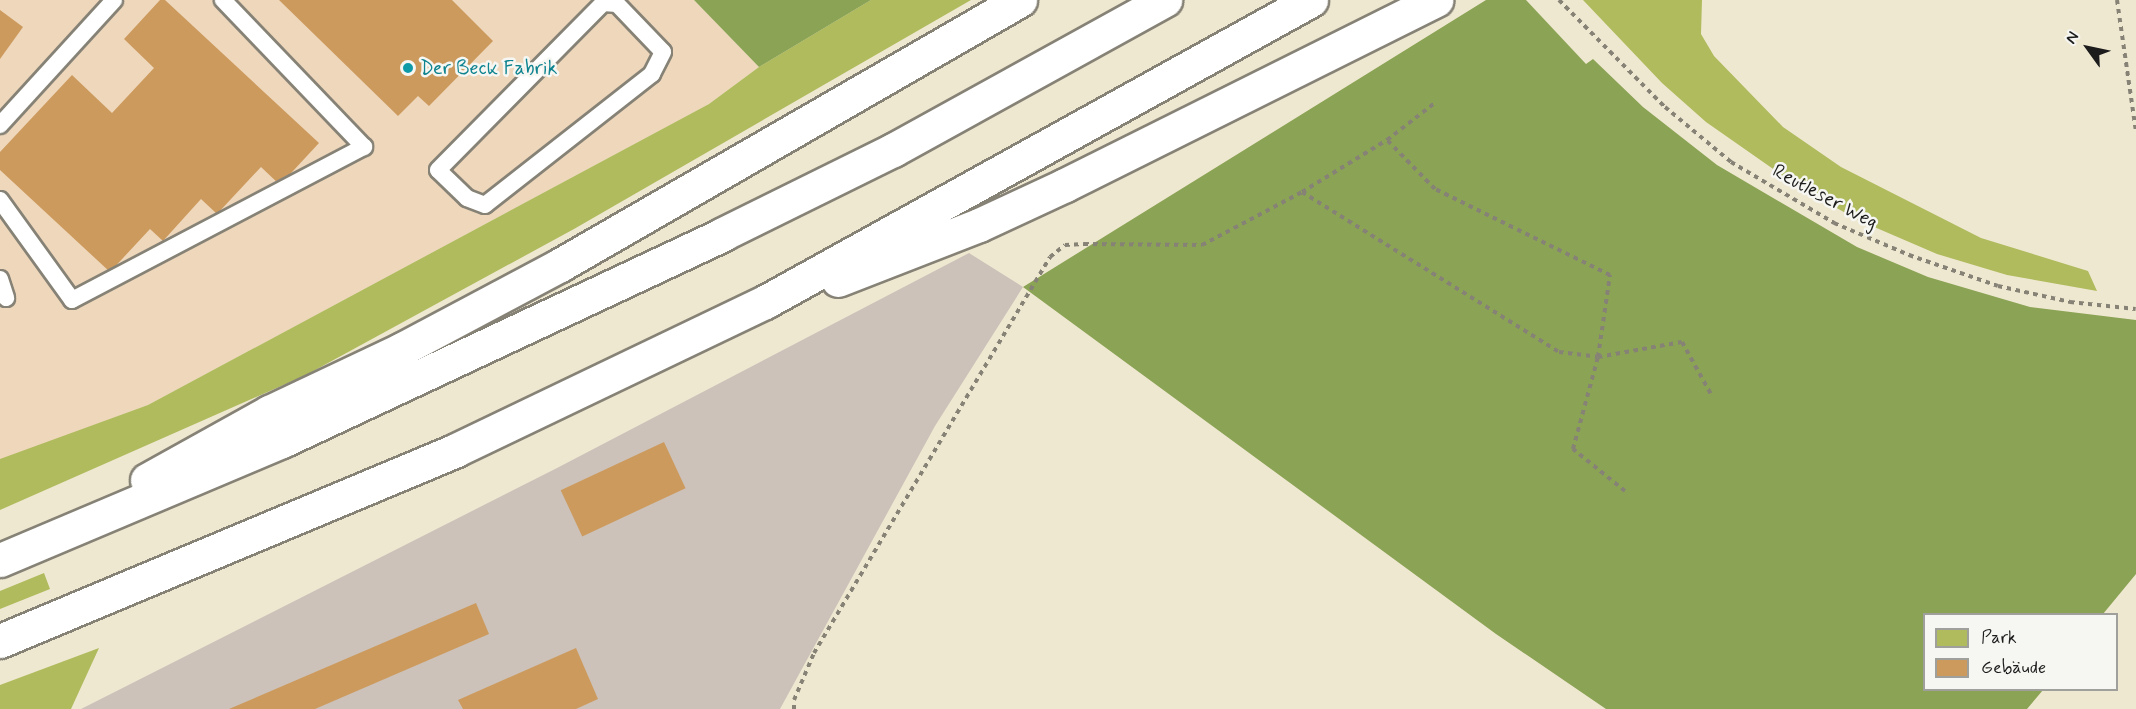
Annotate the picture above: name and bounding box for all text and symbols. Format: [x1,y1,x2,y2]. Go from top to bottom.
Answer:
north arrow [2058,18,2118,78]
text: N [2061,28,2084,48]
place label: Der Beck Fabrik [420,56,559,80]
marker: Der Beck Fabrik [401,61,415,75]
street label: Reutleser Weg [1767,159,1883,235]
legend [1923,613,2118,691]
text: Park [1981,626,2017,650]
text: Gebäude [1981,656,2046,680]

